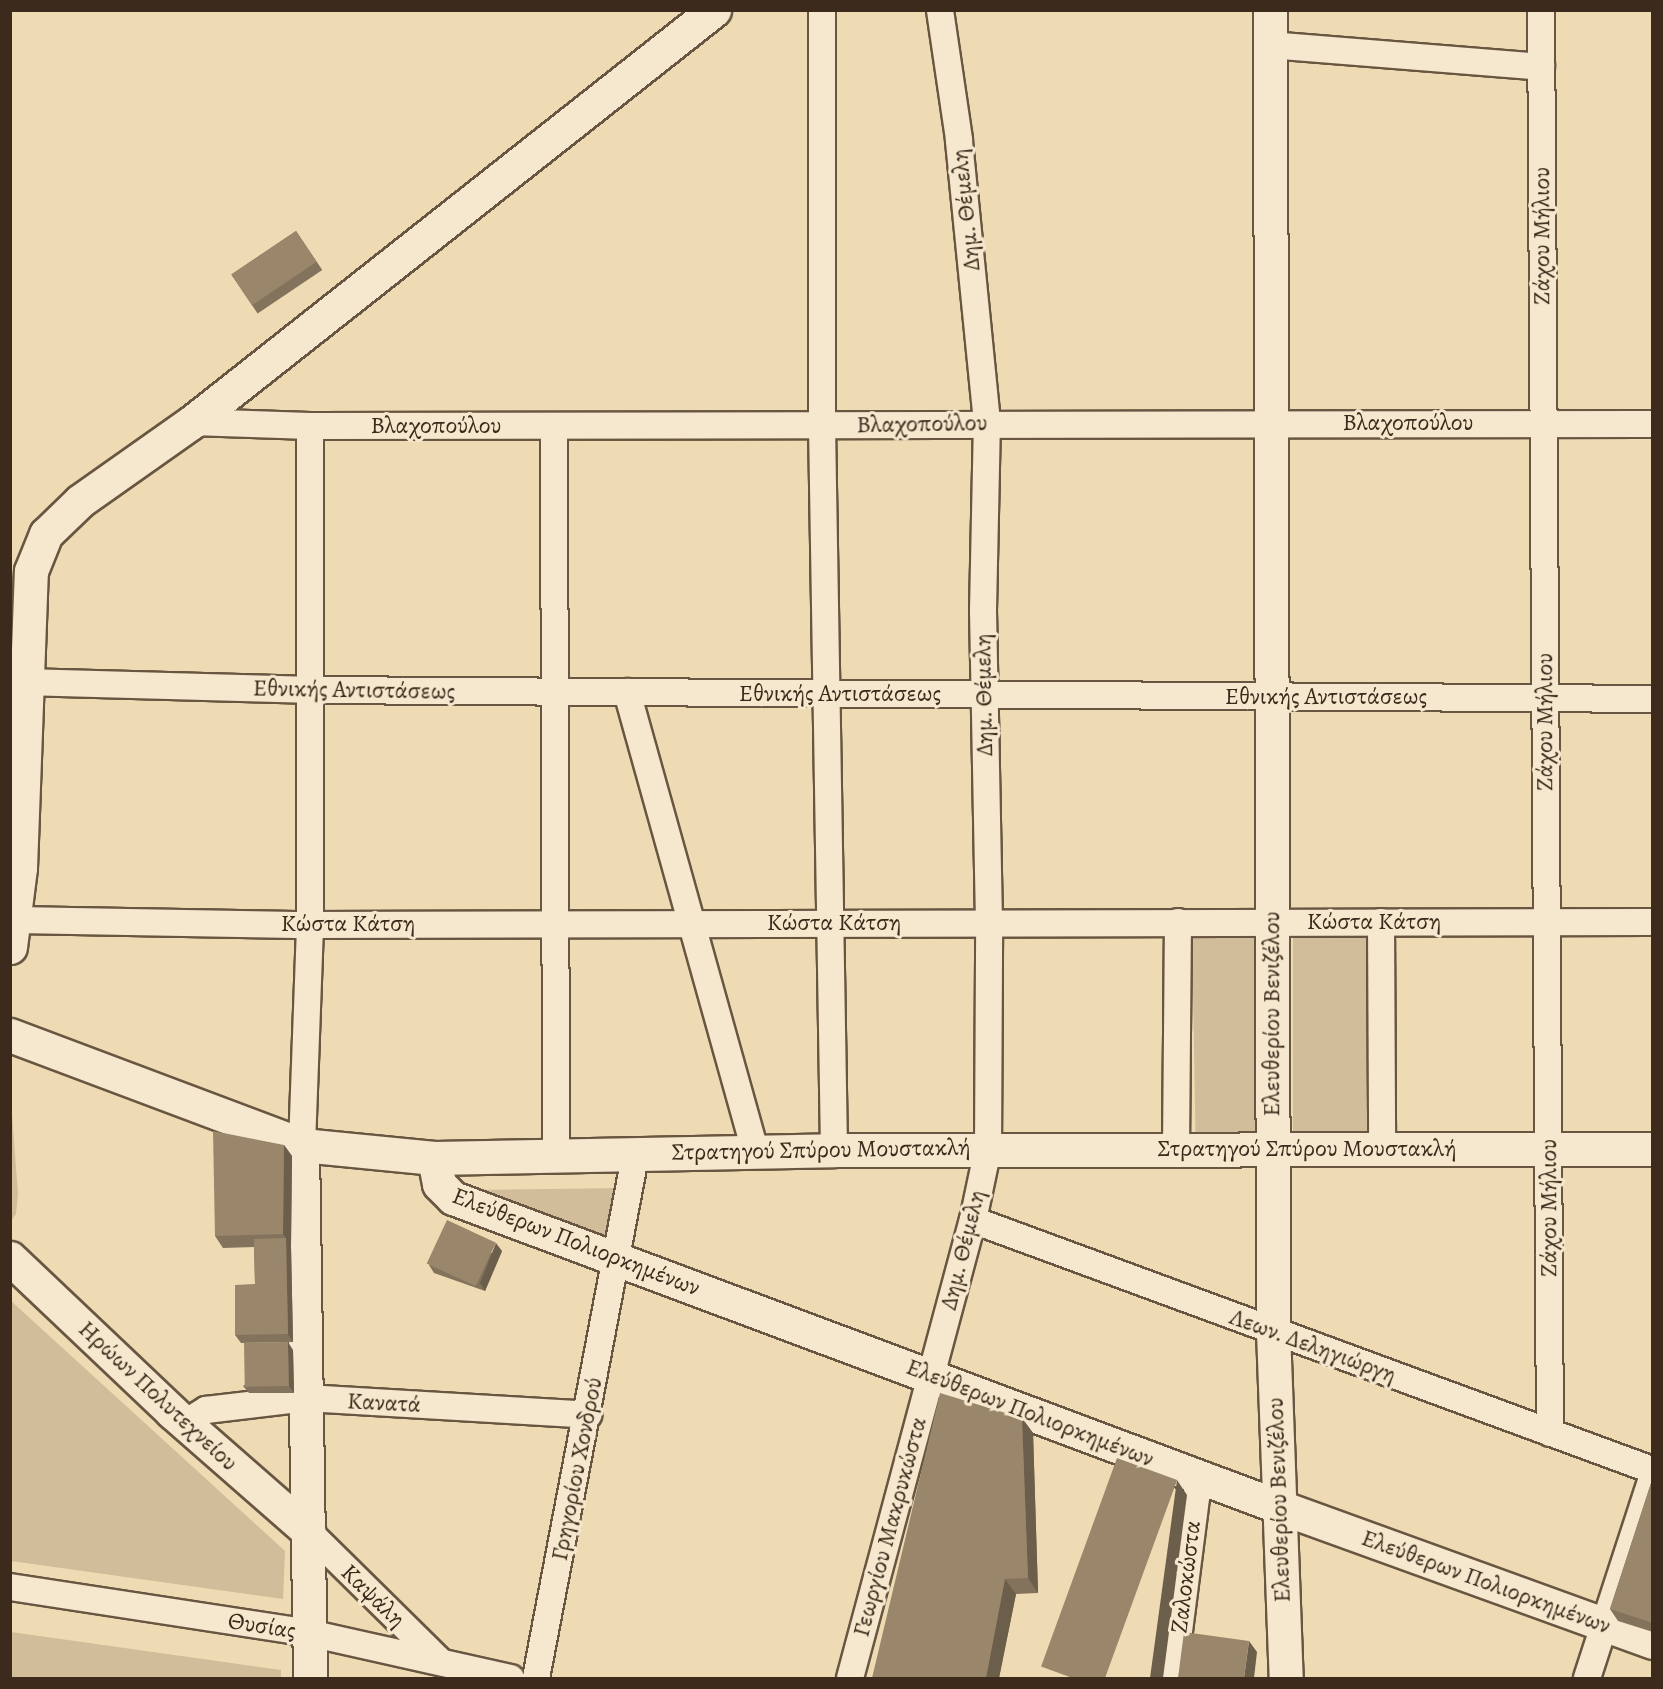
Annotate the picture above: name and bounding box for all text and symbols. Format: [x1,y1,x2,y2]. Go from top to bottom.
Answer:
street label: Δημ. Θέμελη [945,147,987,273]
street label: Ζάχου Μήλιου [1528,167,1556,305]
street label: Βλαχοπούλου [856,408,988,440]
street label: Βλαχοπούλου [1342,409,1474,437]
street label: Βλαχοπούλου [370,412,502,440]
street label: Δημ. Θέμελη [969,633,999,757]
street label: Ζάχου Μήλιου [1531,653,1559,791]
street label: Εθνικής Αντιστάσεως [253,674,455,706]
street label: Εθνικής Αντιστάσεως [739,680,941,708]
street label: Εθνικής Αντιστάσεως [1225,683,1427,711]
street label: Κώστα Κάτση [1307,908,1441,936]
street label: Κώστα Κάτση [767,909,901,937]
street label: Κώστα Κάτση [281,910,415,938]
street label: Ελευθερίου Βενιζέλου [1258,911,1286,1117]
street label: Στρατηγού Σπύρου Μουστακλή [671,1133,971,1167]
street label: Στρατηγού Σπύρου Μουστακλή [1158,1135,1456,1163]
street label: Ζάχου Μήλιου [1535,1139,1563,1277]
street label: Ελεύθερων Πολιορκημένων [448,1181,704,1303]
street label: Δημ. Θέμελη [934,1187,992,1313]
street label: Λεων. Δεληγιώργη [1226,1302,1400,1390]
street label: Ηρώων Πολυτεχνείου [72,1315,244,1477]
street label: Ελεύθερων Πολιορκημένων [902,1352,1158,1474]
street label: Γρηγορίου Χονδρού [545,1375,609,1563]
street label: Κανατά [346,1387,422,1419]
street label: Ελευθερίου Βενιζέλου [1261,1397,1297,1603]
street label: Γεωργίου Μακρυκώστα [847,1414,933,1640]
street label: Ζαλοκώστα [1165,1519,1207,1635]
street label: Ελεύθερων Πολιορκημένων [1358,1524,1614,1640]
street label: Καψάλη [335,1558,411,1634]
street label: Θυσίας [226,1606,298,1646]

